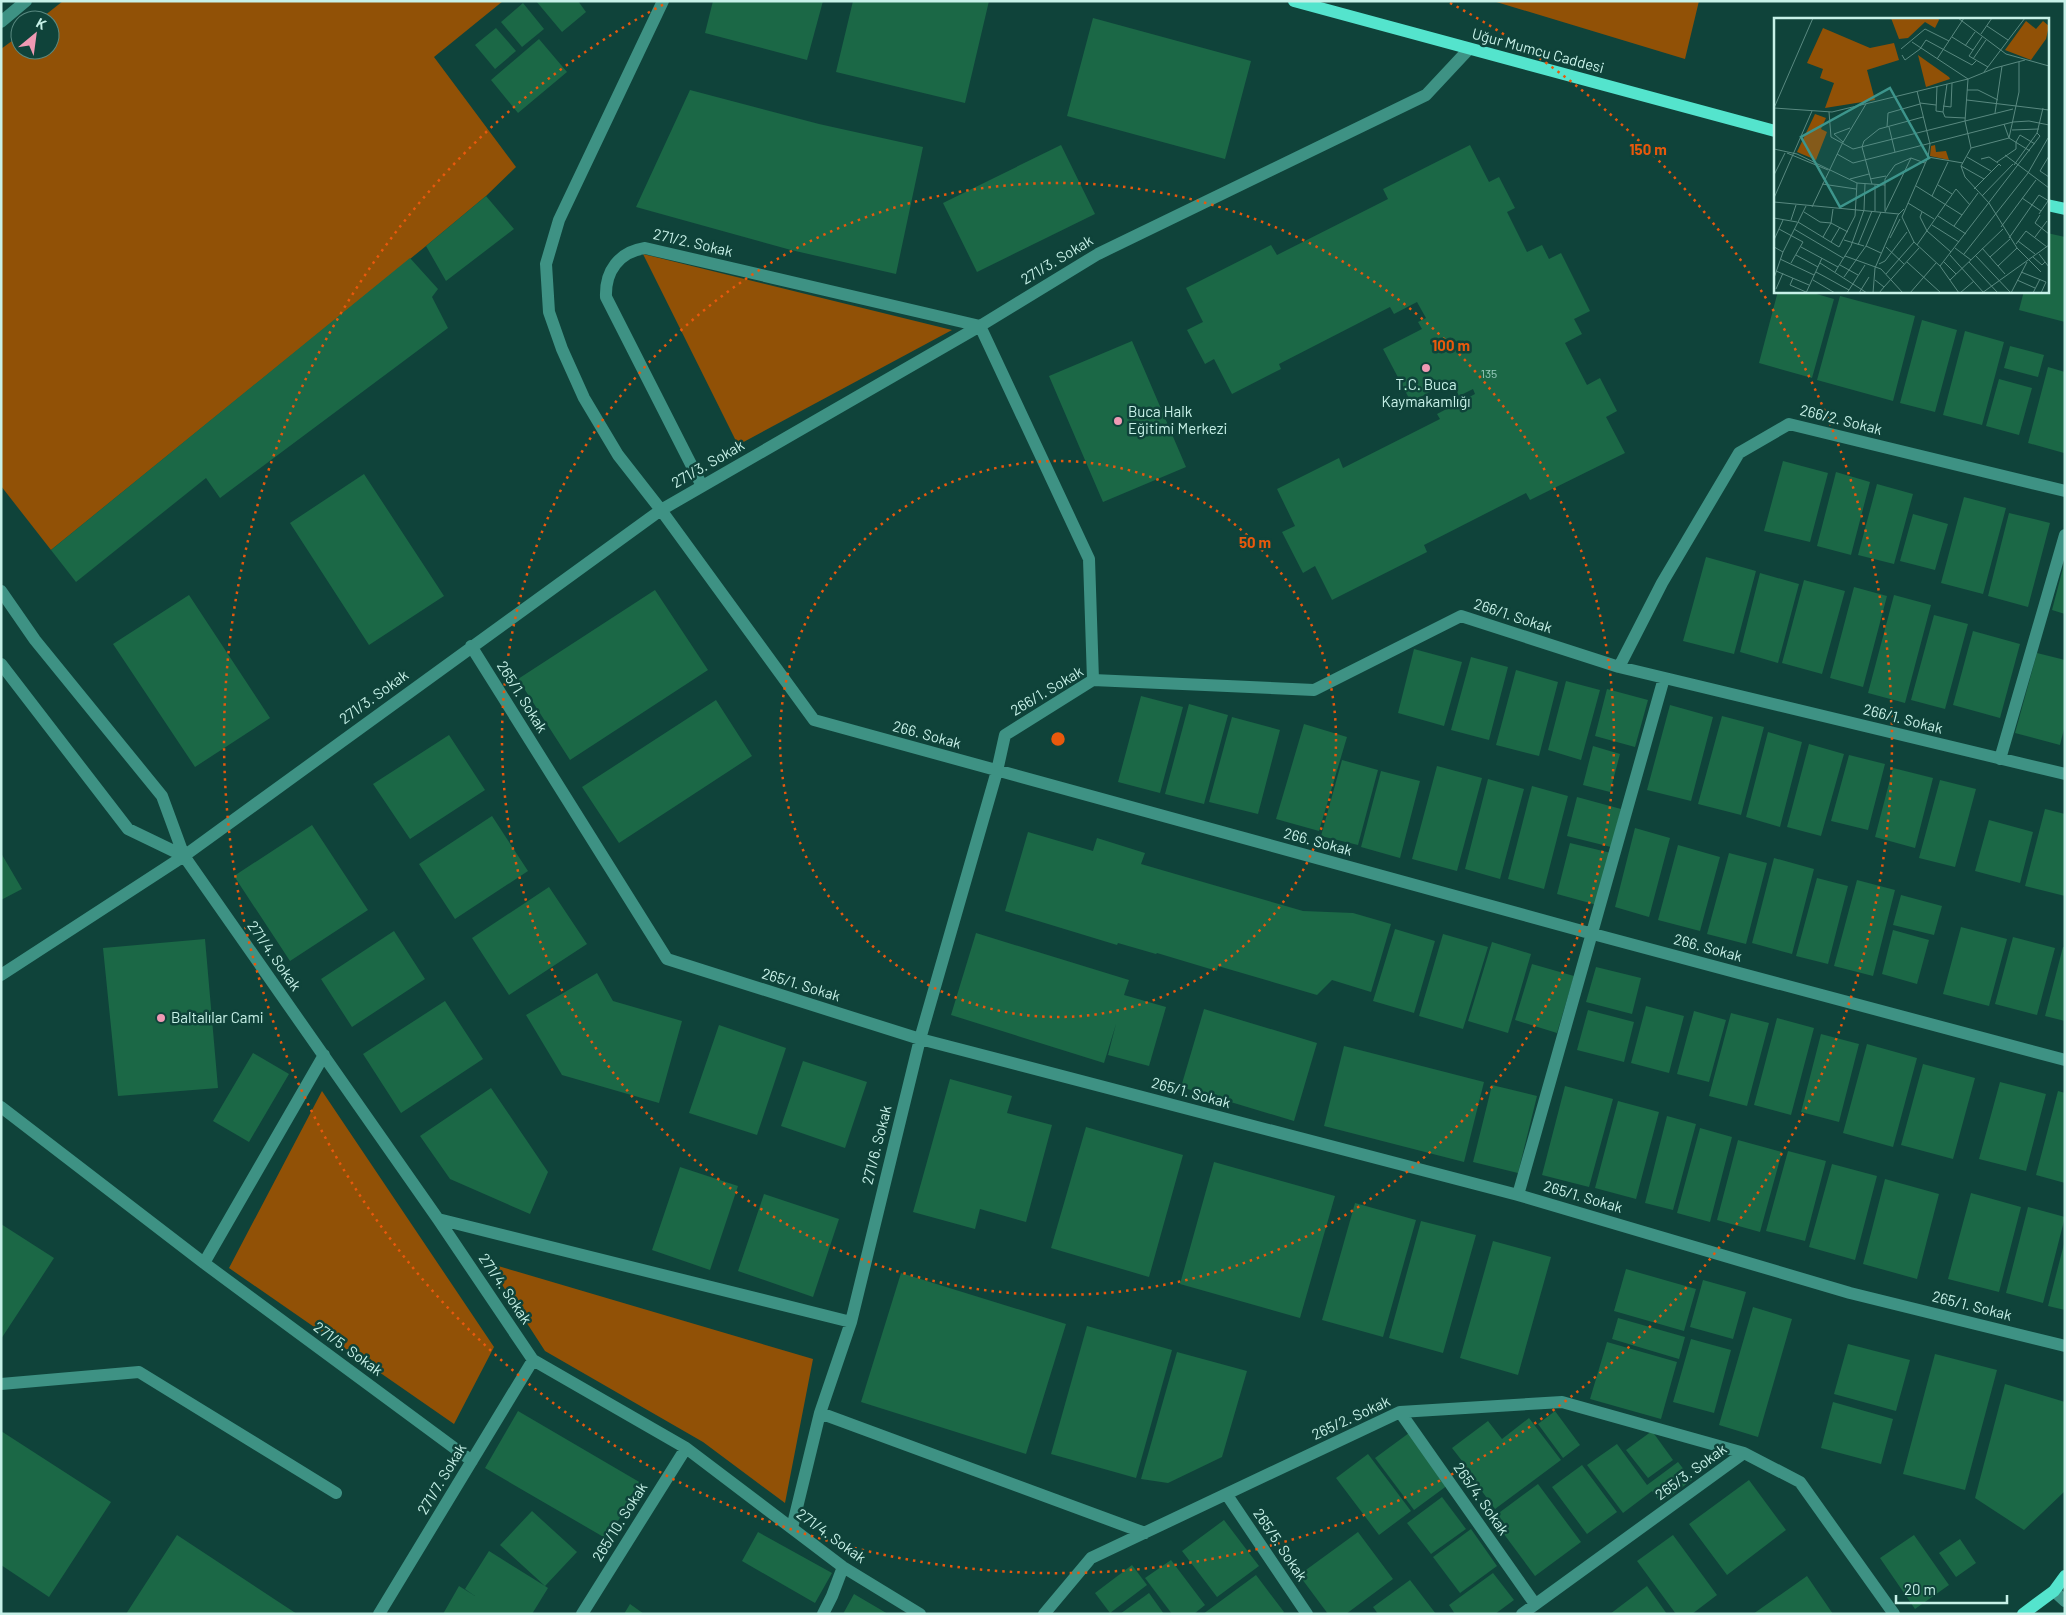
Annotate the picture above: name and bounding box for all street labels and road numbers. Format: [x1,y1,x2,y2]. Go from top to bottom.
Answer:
street label: Uğur Mumcu Caddesi [1470,24,1606,76]
street label: 271/2. Sokak [652,224,735,260]
street label: 271/3. Sokak [1017,230,1096,288]
street label: 266/2. Sokak [1798,400,1885,438]
street label: 271/3. Sokak [668,435,747,491]
street label: 266/1. Sokak [1472,594,1555,636]
street label: 265/1. Sokak [494,657,552,736]
street label: 266/1. Sokak [1007,661,1086,719]
street label: 271/3. Sokak [335,665,412,727]
street label: 266/1. Sokak [1862,699,1945,737]
street label: 266. Sokak [891,716,964,752]
street label: 266. Sokak [1282,823,1355,859]
street label: 271/4. Sokak [244,917,306,994]
street label: 266. Sokak [1672,929,1745,965]
street label: 265/1. Sokak [760,964,843,1005]
street label: 265/1. Sokak [1150,1073,1233,1111]
street label: 271/6. Sokak [858,1103,895,1186]
street label: 265/1. Sokak [1542,1176,1625,1216]
street label: 271/4. Sokak [476,1250,536,1328]
street label: 265/1. Sokak [1931,1286,2014,1324]
street label: 271/5. Sokak [311,1317,387,1380]
street label: 265/2. Sokak [1309,1391,1393,1443]
street label: 271/7. Sokak [413,1439,470,1517]
street label: 265/3. Sokak [1651,1439,1730,1503]
street label: 265/4. Sokak [1450,1459,1514,1539]
street label: 265/10. Sokak [588,1478,651,1564]
street label: 271/4. Sokak [793,1504,870,1567]
street label: 265/5. Sokak [1250,1505,1312,1585]

